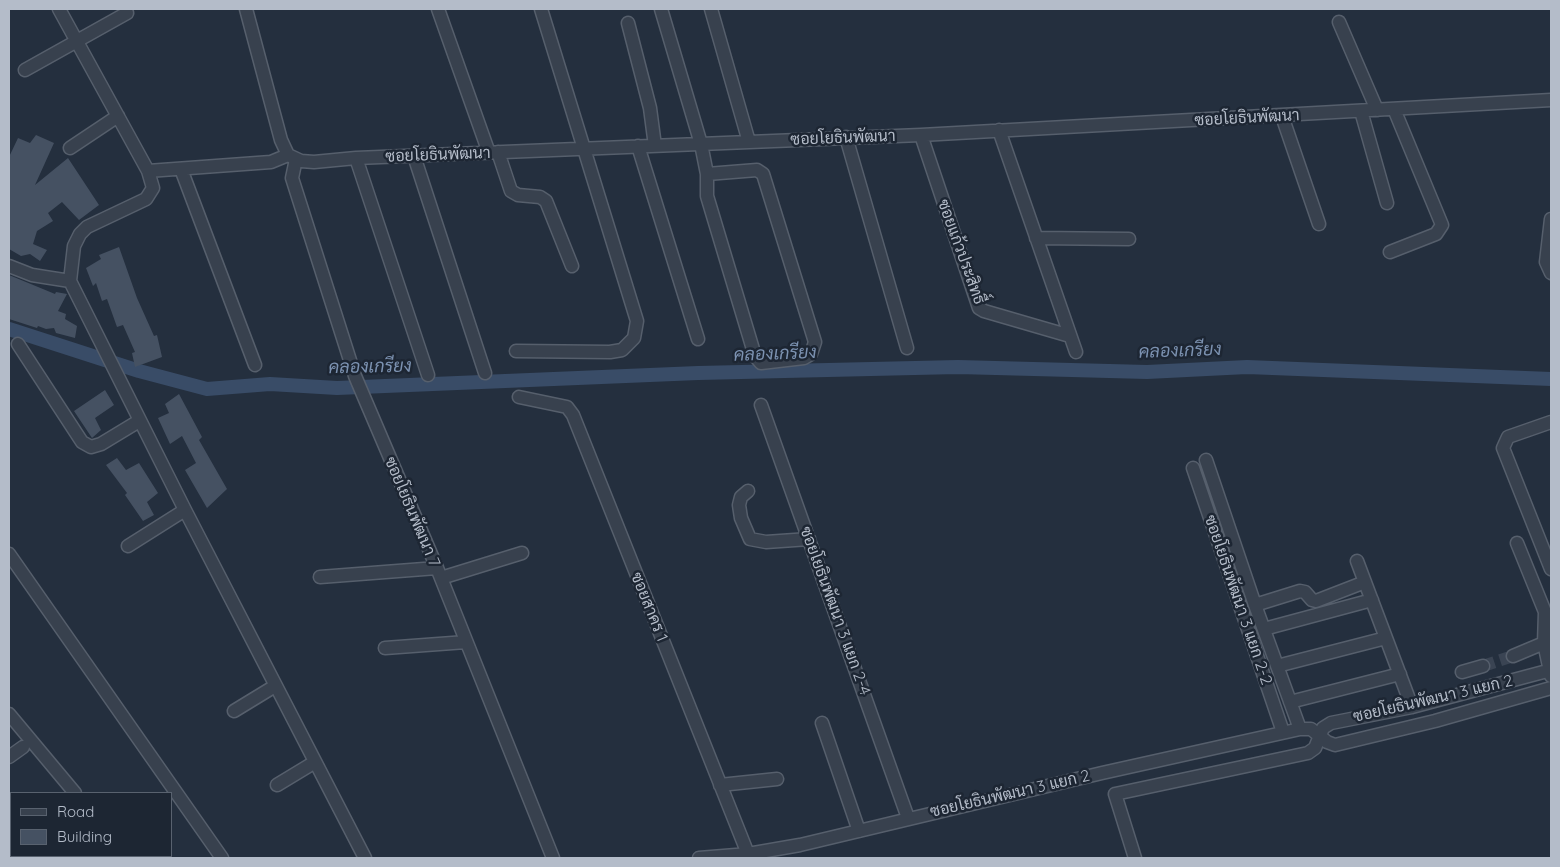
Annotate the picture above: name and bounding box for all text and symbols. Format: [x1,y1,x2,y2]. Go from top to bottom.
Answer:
street label: ซอยโยธินพัฒนา [1194,106,1300,130]
street label: ซอยโยธินพัฒนา [790,127,896,149]
street label: ซอยโยธินพัฒนา [385,144,491,166]
street label: ซอยแก้วประสิทธื์ [933,197,989,307]
water label: คลองเกรียง [1138,339,1222,363]
water label: คลองเกรียง [733,342,817,366]
water label: คลองเกรียง [328,355,412,379]
street label: ซอยโยธินพัฒนา 7 [380,454,444,570]
street label: ซอยโยธินพัฒนา 3 แยก 2-2 [1200,513,1276,687]
street label: ซอยโยธินพัฒนา 3 แยก 2-4 [796,524,874,698]
street label: ซอยสาคร 1 [626,570,672,644]
street label: ซอยโยธินพัฒนา 3 แยก 2 [1351,671,1515,727]
street label: ซอยโยธินพัฒนา 3 แยก 2 [928,766,1092,822]
legend [10,792,172,857]
text: Road [57,802,94,821]
text: Building [57,827,112,846]

